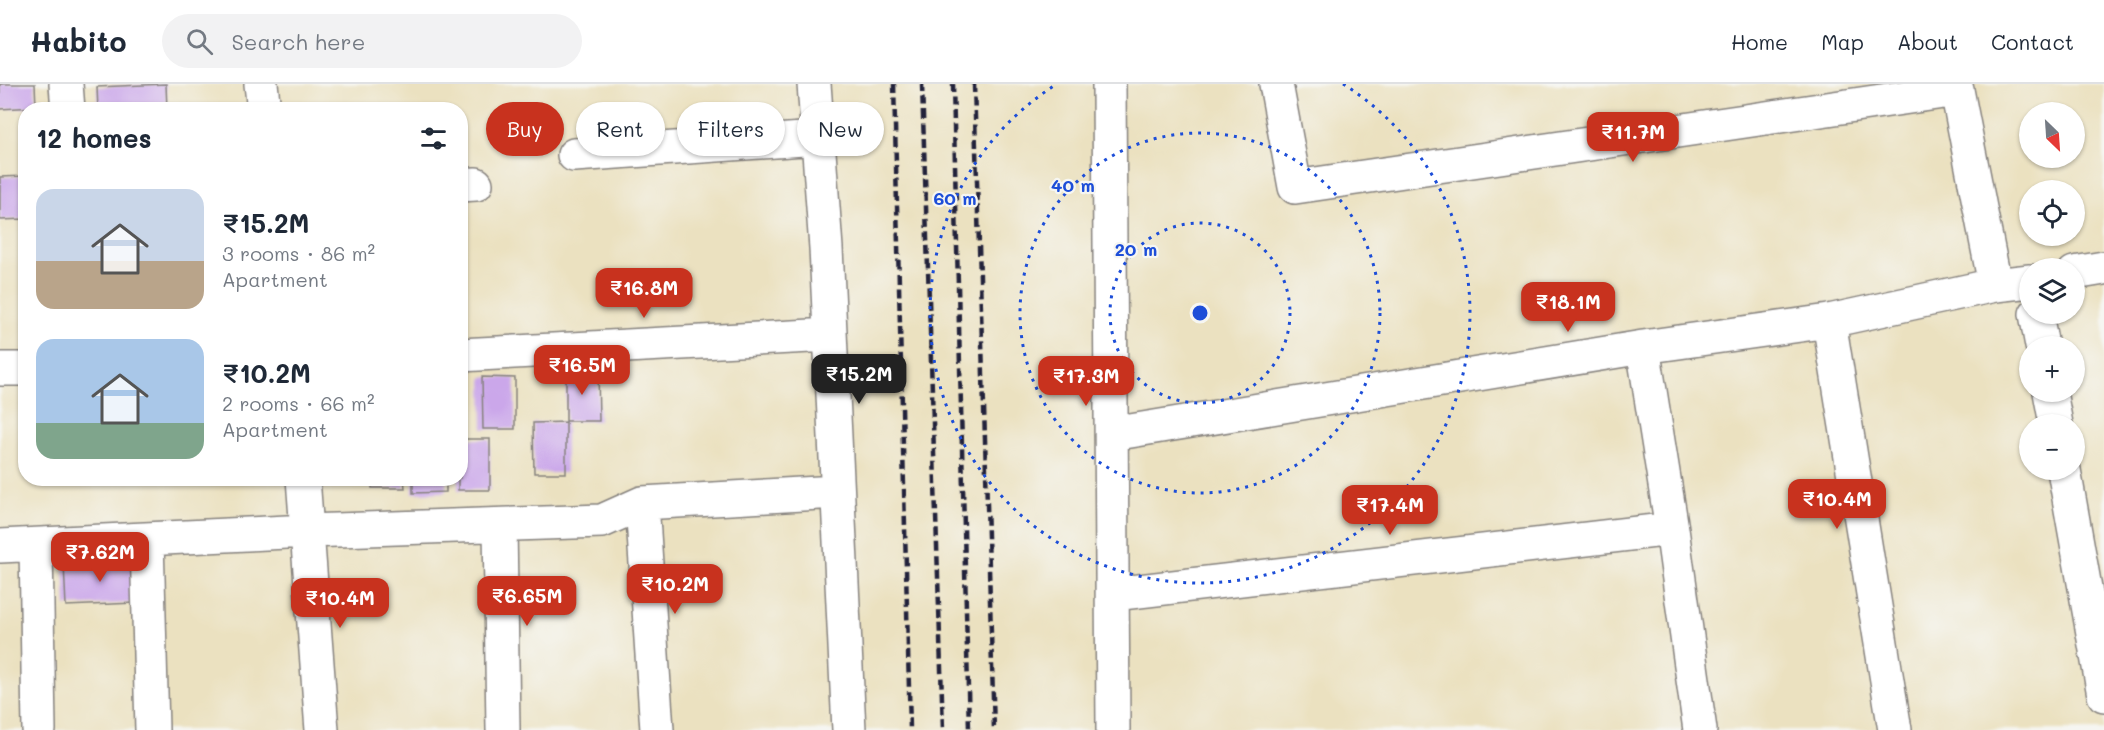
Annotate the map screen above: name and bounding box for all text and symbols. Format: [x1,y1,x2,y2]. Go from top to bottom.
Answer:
search box [162,14,582,68]
text: Habito [30,23,126,59]
icon: search [183,25,216,58]
text: Search here [231,27,365,56]
text: Home [1731,28,1788,55]
text: Map [1821,28,1864,55]
text: About [1897,28,1958,55]
text: Contact [1991,28,2074,55]
chip: Buy [486,102,564,156]
chip: Rent [576,102,665,156]
chip: Filters [677,102,785,156]
chip: New [797,102,884,156]
north arrow [2019,102,2085,168]
map controls [2019,102,2085,480]
pin: ₹11.7M [1584,112,1682,163]
text: ₹11.7M [1601,118,1665,144]
text: 12 homes [36,121,152,155]
icon: filters [417,122,450,155]
text: 40 m [1051,173,1095,197]
button: locate [2019,180,2085,246]
text: 60 m [933,186,977,210]
text: ₹15.2M [222,206,310,240]
icon: home [84,213,156,285]
text: 20 m [1115,237,1157,261]
text: 3 rooms · 86 m² [222,240,375,266]
button: layers [2019,258,2085,324]
text: Apartment [222,266,328,292]
pin: ₹16.8M [595,268,693,319]
text: ₹16.8M [610,274,678,300]
pin: ₹18.1M [1519,282,1617,333]
text: ₹18.1M [1535,288,1601,314]
centre of rings [1190,303,1210,323]
button: + [2019,336,2085,402]
pin: ₹16.5M [533,345,631,396]
text: ₹16.5M [548,351,616,377]
pin: ₹15.2M [810,354,908,405]
text: ₹10.2M [222,356,311,390]
pin: ₹17.3M [1037,356,1135,407]
text: ₹15.2M [825,360,893,386]
text: ₹17.3M [1052,362,1120,388]
icon: home [84,363,156,435]
text: 2 rooms · 66 m² [222,390,375,416]
button: − [2019,414,2085,480]
text: Apartment [222,416,328,442]
pin: ₹10.4M [1788,479,1886,530]
pin: ₹17.4M [1341,485,1439,536]
text: ₹10.4M [1802,485,1872,511]
text: ₹17.4M [1356,491,1424,517]
pin: ₹7.62M [51,532,149,583]
text: ₹7.62M [65,538,135,564]
pin: ₹10.2M [626,564,724,615]
text: ₹10.2M [641,570,709,596]
pin: ₹6.65M [478,576,576,627]
pin: ₹10.4M [291,578,389,629]
text: ₹6.65M [491,582,563,608]
text: ₹10.4M [305,584,375,610]

